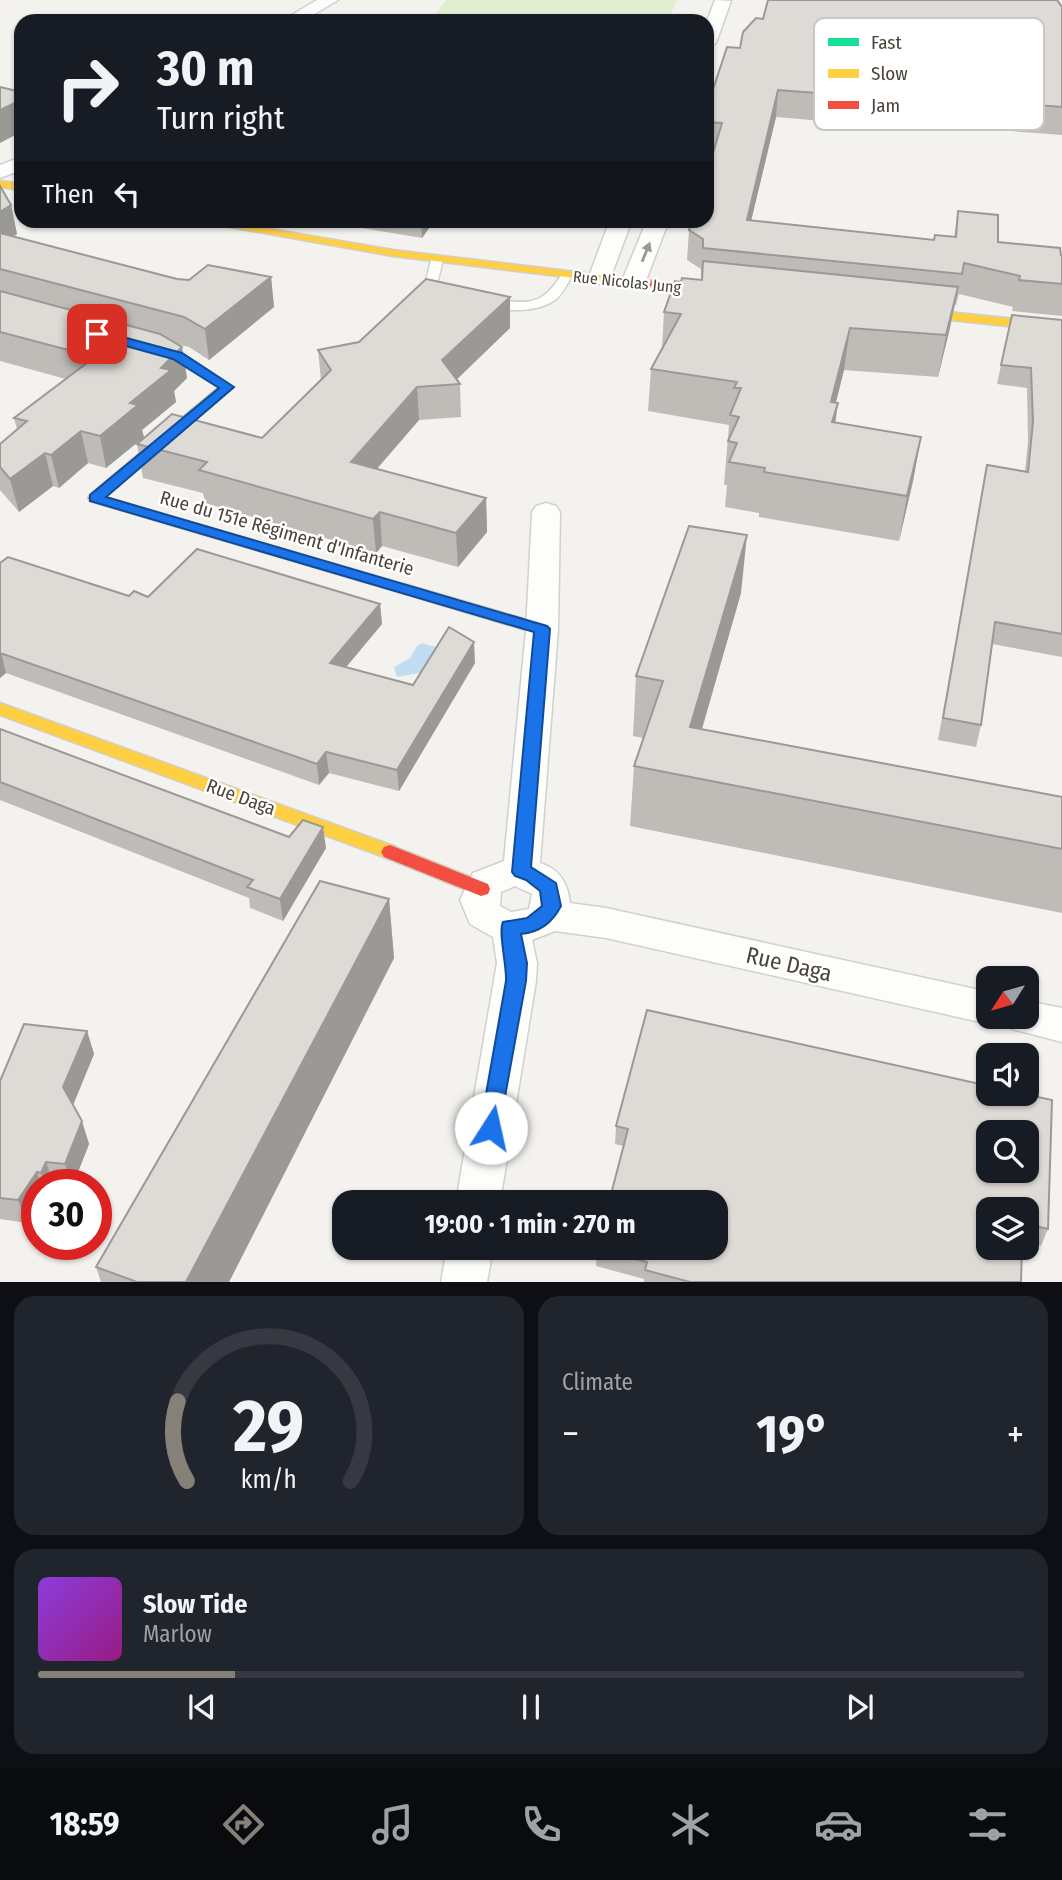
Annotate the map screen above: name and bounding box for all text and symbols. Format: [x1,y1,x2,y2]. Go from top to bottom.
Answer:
legend [814,18,1044,130]
text: Fast [871,31,902,54]
text: 30 m [157,39,255,98]
icon: right [42,42,133,133]
text: Slow [871,62,908,85]
text: Jam [871,94,900,117]
text: Turn right [157,99,284,137]
icon: left [108,175,146,213]
text: Then [42,179,94,210]
one-way arrow [640,241,651,262]
street label: Rue Nicolas Jung [572,267,682,297]
pin [67,304,127,364]
icon: arrive [78,315,116,353]
street label: Rue du 151e Régiment d'Infanterie [157,486,417,580]
street label: Rue Daga [203,774,279,820]
street label: Rue Daga [743,941,835,987]
north arrow [976,966,1040,1029]
map controls [976,966,1039,1260]
button: sound [976,1043,1039,1106]
position arrow [454,1091,528,1165]
button: search [976,1120,1039,1183]
speed limit sign: 30 [21,1169,112,1260]
button: layers [976,1197,1039,1260]
text: 19:00 · 1 min · 270 m [424,1209,636,1240]
text: Climate [562,1368,633,1396]
text: 29 [233,1384,304,1471]
text: 19° [756,1403,830,1466]
text: − [562,1411,579,1457]
text: + [1007,1411,1024,1457]
text: km/h [241,1465,297,1495]
text: Slow Tide [143,1589,247,1620]
text: Marlow [143,1620,212,1648]
icon: previous [183,1688,221,1726]
icon: pause [512,1688,550,1726]
icon: next [841,1688,879,1726]
icon: directions [219,1800,268,1849]
icon: music [368,1800,417,1849]
icon: phone [517,1800,566,1849]
icon: climate [666,1800,715,1849]
icon: car [814,1800,863,1849]
icon: filters [963,1800,1012,1849]
text: 18:59 [50,1805,120,1843]

